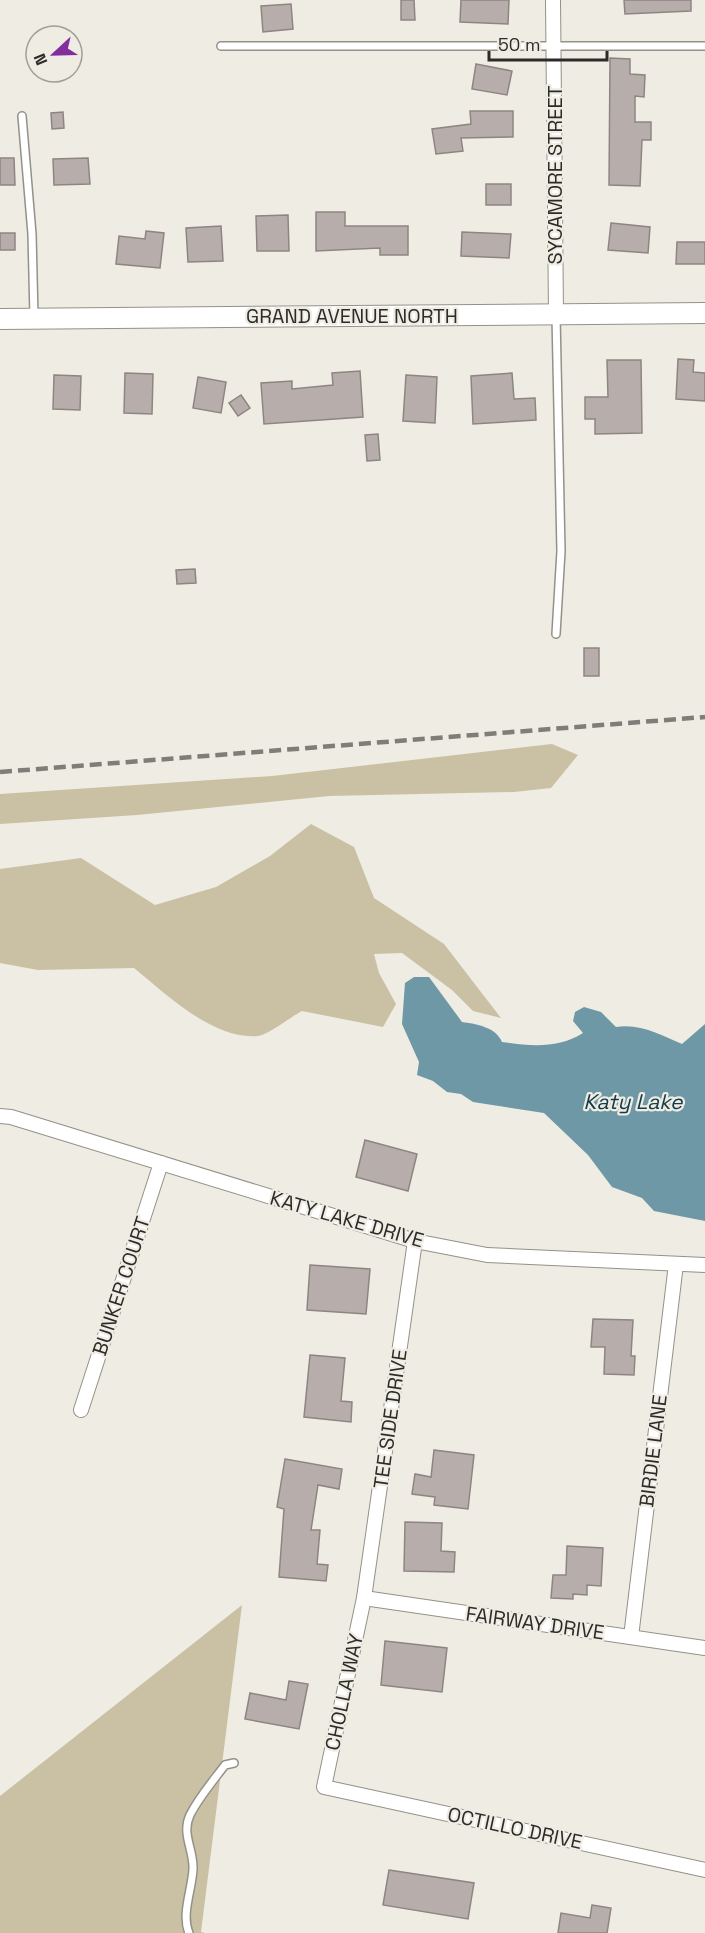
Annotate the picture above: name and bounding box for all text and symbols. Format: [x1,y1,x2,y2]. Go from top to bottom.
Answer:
north arrow [24,24,84,84]
scale bar [489,24,608,62]
text: 50 m [498,33,540,56]
text: N [29,51,52,68]
street label: SYCAMORE STREET [542,85,568,264]
street label: GRAND AVENUE NORTH [246,303,458,329]
water label: Katy Lake [584,1088,684,1115]
street label: KATY LAKE DRIVE [267,1185,427,1253]
street label: BUNKER COURT [86,1213,156,1359]
street label: TEE SIDE DRIVE [367,1348,413,1490]
street label: BIRDIE LANE [633,1393,673,1509]
street label: FAIRWAY DRIVE [464,1600,606,1646]
street label: CHOLLA WAY [319,1631,369,1753]
street label: OCTILLO DRIVE [445,1801,585,1855]

